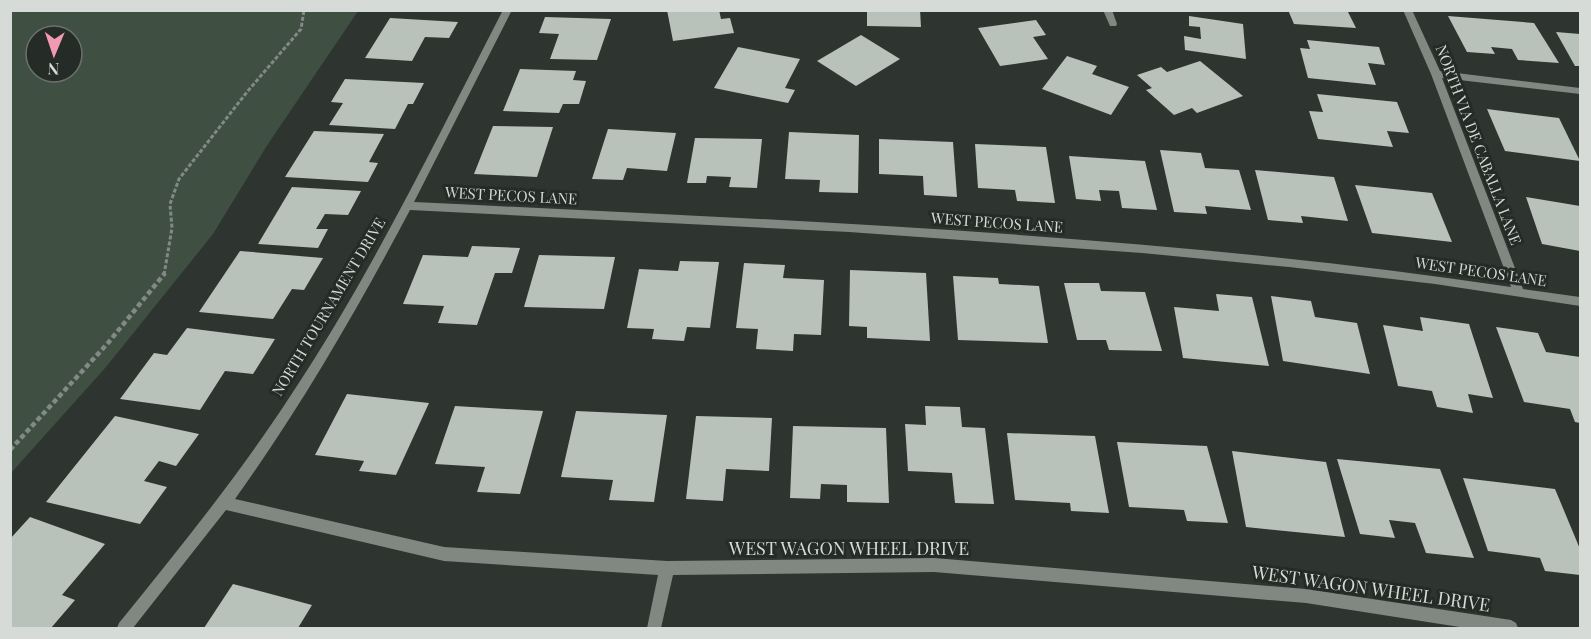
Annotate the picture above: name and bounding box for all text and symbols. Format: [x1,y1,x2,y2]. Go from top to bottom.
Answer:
north arrow [24,24,84,84]
street label: NORTH VIA DE CABALLA LANE [1431,42,1526,247]
text: N [47,59,60,80]
street label: WEST PECOS LANE [443,181,578,208]
street label: WEST PECOS LANE [929,207,1064,237]
street label: NORTH TOURNAMENT DRIVE [267,214,389,399]
street label: WEST PECOS LANE [1413,252,1548,290]
street label: WEST WAGON WHEEL DRIVE [728,536,969,560]
street label: WEST WAGON WHEEL DRIVE [1249,559,1492,617]

